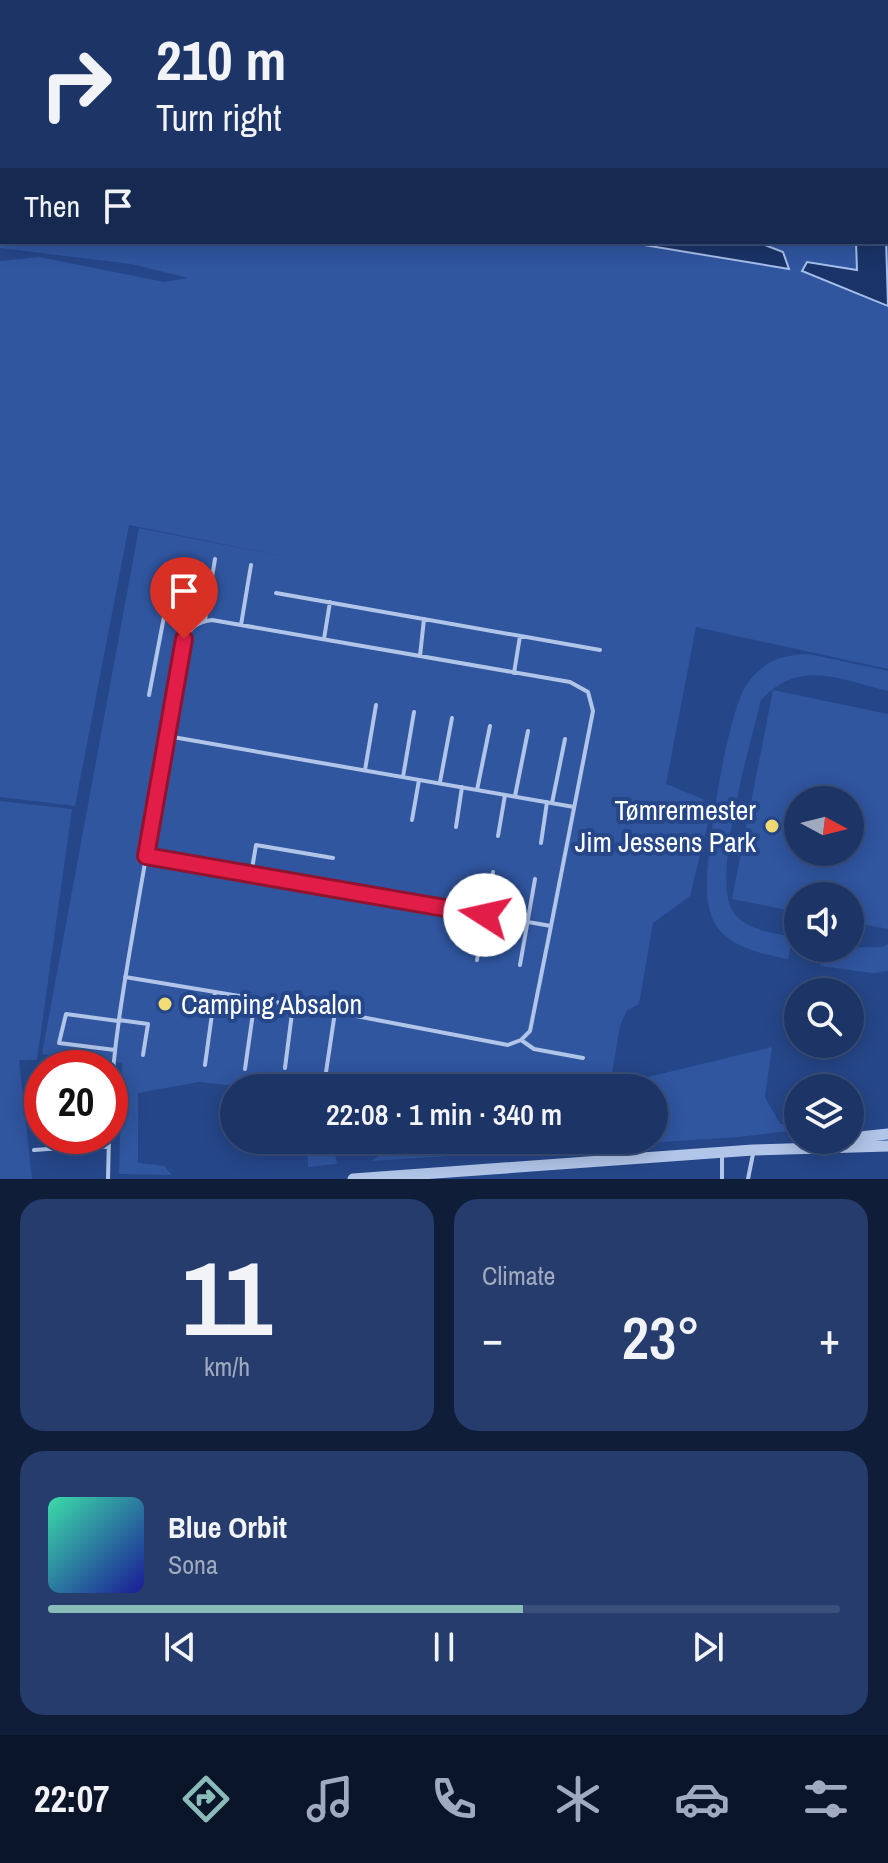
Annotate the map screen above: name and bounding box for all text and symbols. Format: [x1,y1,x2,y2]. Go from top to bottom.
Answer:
text: 210 m [156,22,286,97]
icon: right [24,32,128,136]
text: Turn right [156,94,281,142]
icon: arrive [96,184,140,228]
text: Then [24,186,80,226]
pin [150,557,218,639]
icon: arrive [162,569,206,613]
north arrow [784,786,864,866]
map controls [784,786,864,1154]
place label: Tømrermester Jim Jessens Park [575,791,757,861]
marker: Tømrermester Jim Jessens Park [763,817,781,835]
position arrow [443,873,527,957]
button: sound [784,882,864,962]
button: search [784,978,864,1058]
place label: Camping Absalon [181,985,362,1023]
marker: Camping Absalon [156,995,174,1013]
speed limit sign: 20 [24,1050,128,1154]
button: layers [784,1074,864,1154]
text: 22:08 · 1 min · 340 m [326,1094,562,1134]
text: 11 [182,1227,272,1367]
text: Climate [482,1258,555,1293]
text: 23° [622,1297,700,1378]
text: − [482,1308,503,1368]
text: + [819,1308,840,1368]
text: km/h [204,1349,250,1384]
text: Blue Orbit [168,1507,287,1547]
text: Sona [168,1547,218,1582]
icon: previous [158,1625,202,1669]
icon: pause [422,1625,466,1669]
icon: next [686,1625,730,1669]
icon: directions [178,1771,234,1827]
icon: music [302,1771,358,1827]
icon: phone [426,1771,482,1827]
icon: climate [550,1771,606,1827]
icon: car [674,1771,730,1827]
icon: filters [798,1771,854,1827]
text: 22:07 [34,1775,110,1823]

